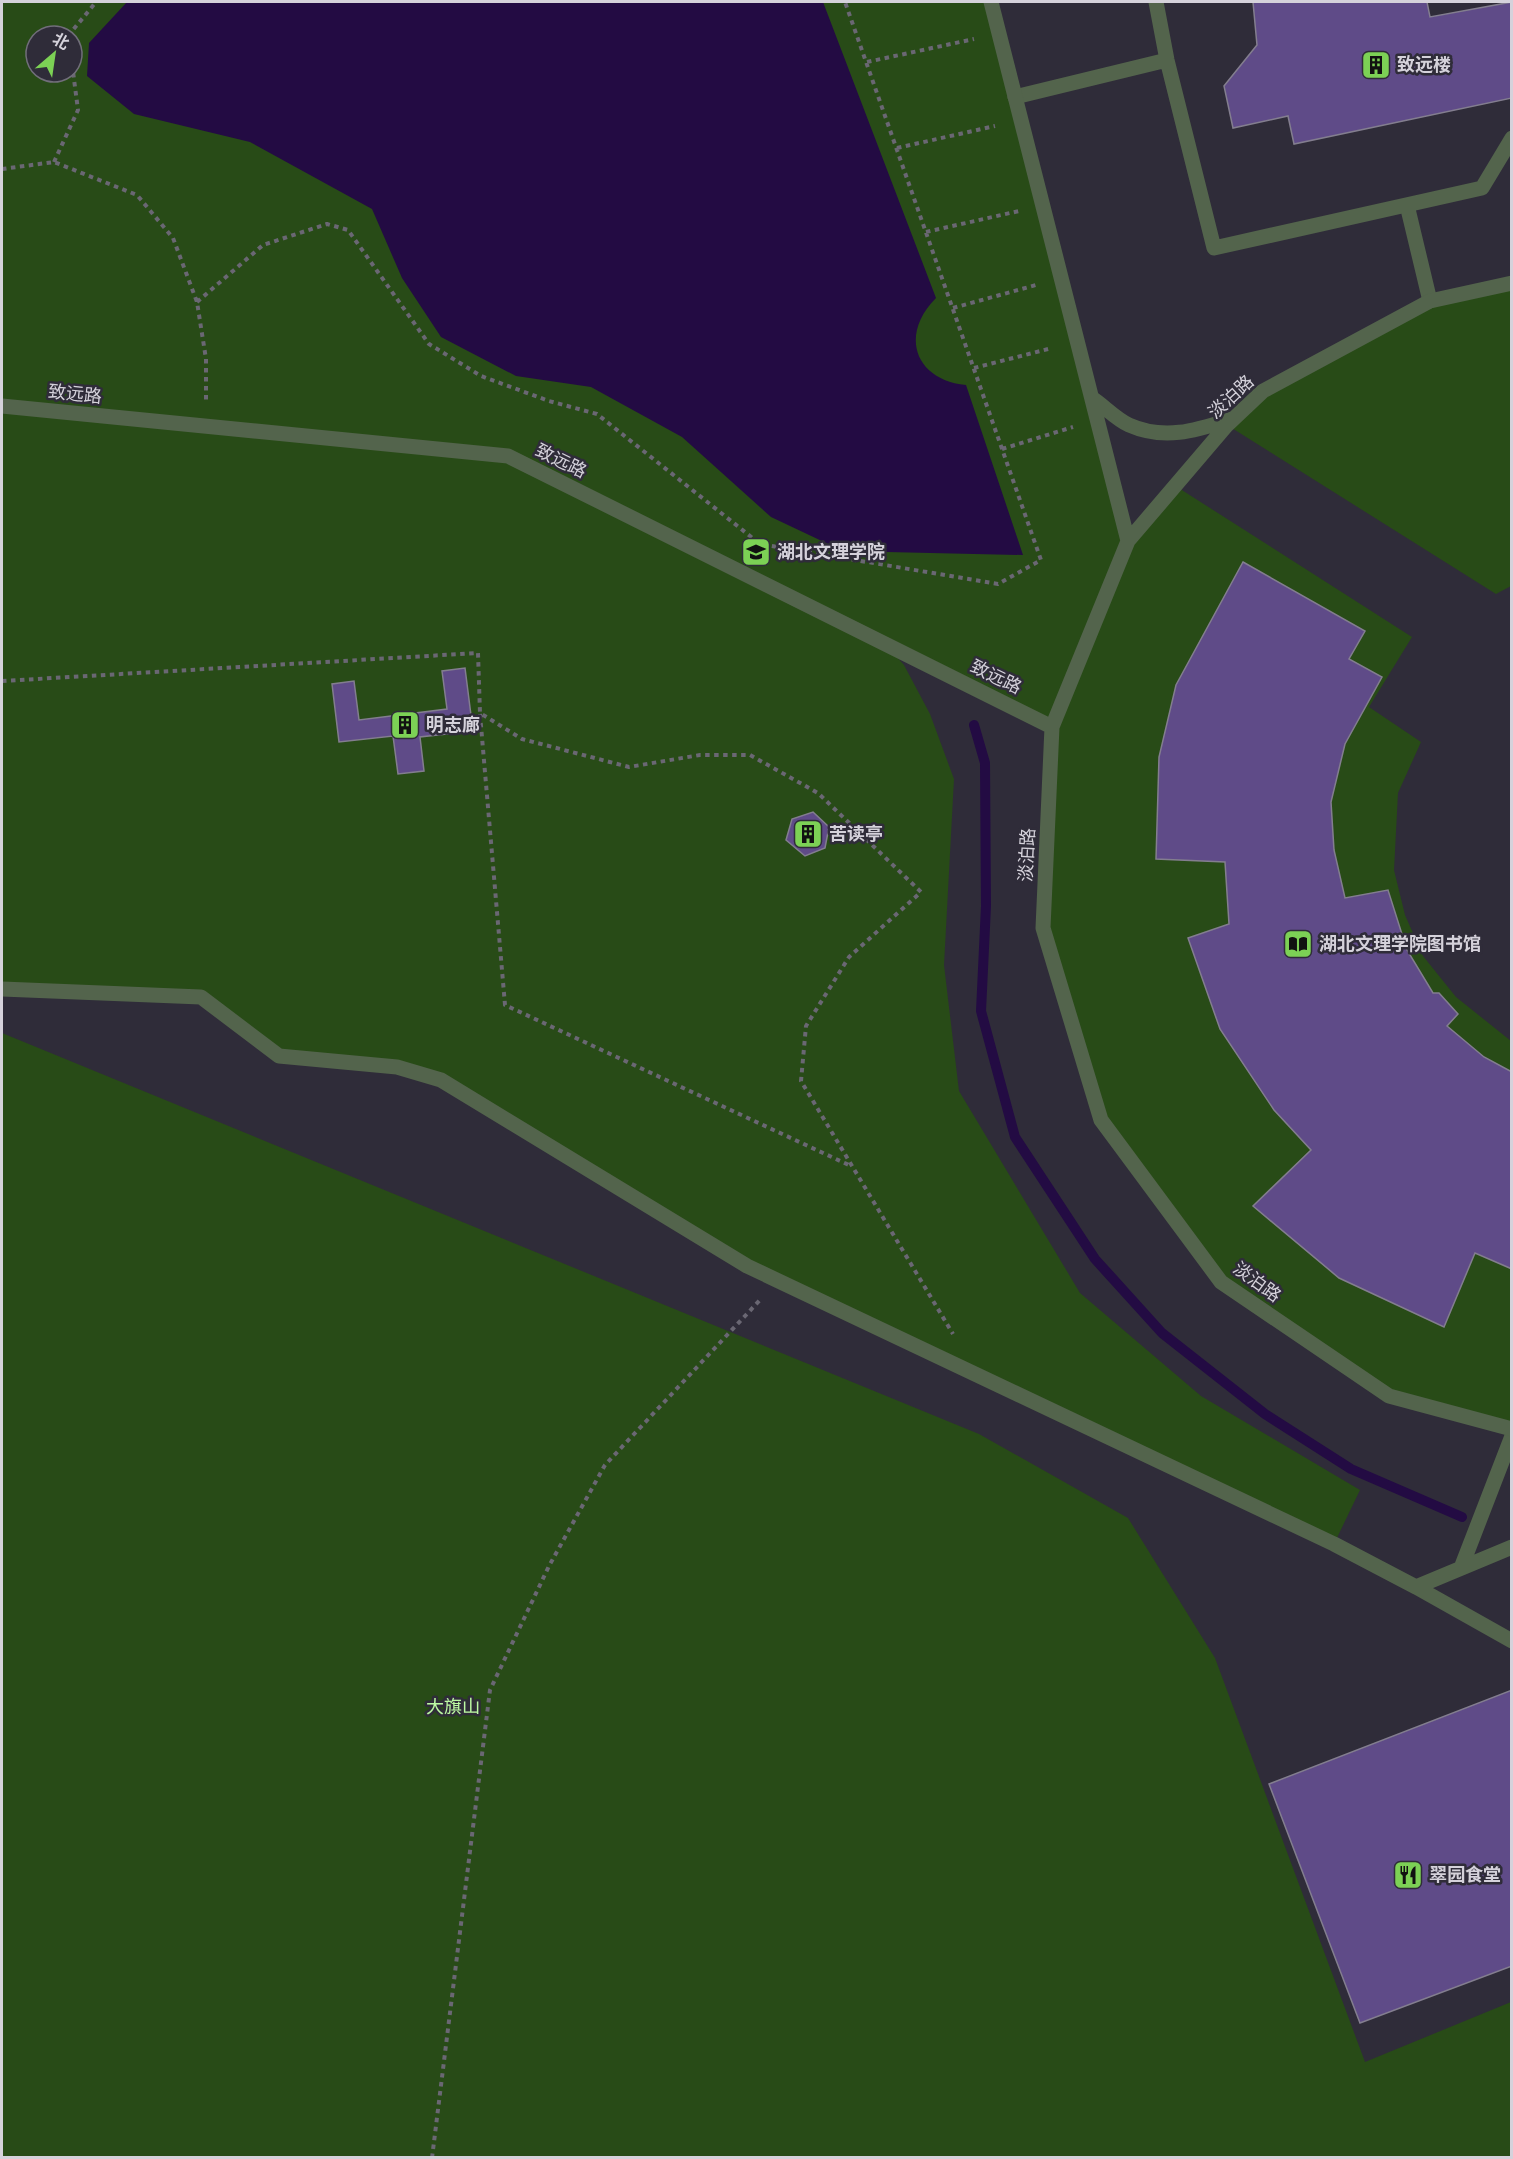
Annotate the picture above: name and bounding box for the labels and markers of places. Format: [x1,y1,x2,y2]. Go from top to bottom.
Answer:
building icon: 致远楼 [1360,49,1392,81]
place label: 致远楼 [1397,53,1451,77]
school or university icon: 湖北文理学院 [740,536,772,568]
place label: 湖北文理学院 [777,540,885,564]
building icon: 明志廊 [389,709,421,741]
place label: 明志廊 [426,713,480,737]
building icon: 苦读亭 [792,818,824,850]
place label: 苦读亭 [829,822,883,846]
library icon: 湖北文理学院图书馆 [1282,928,1314,960]
place label: 湖北文理学院图书馆 [1319,932,1481,956]
restaurant icon: 翠园食堂 [1392,1859,1424,1891]
place label: 翠园食堂 [1429,1863,1501,1887]

